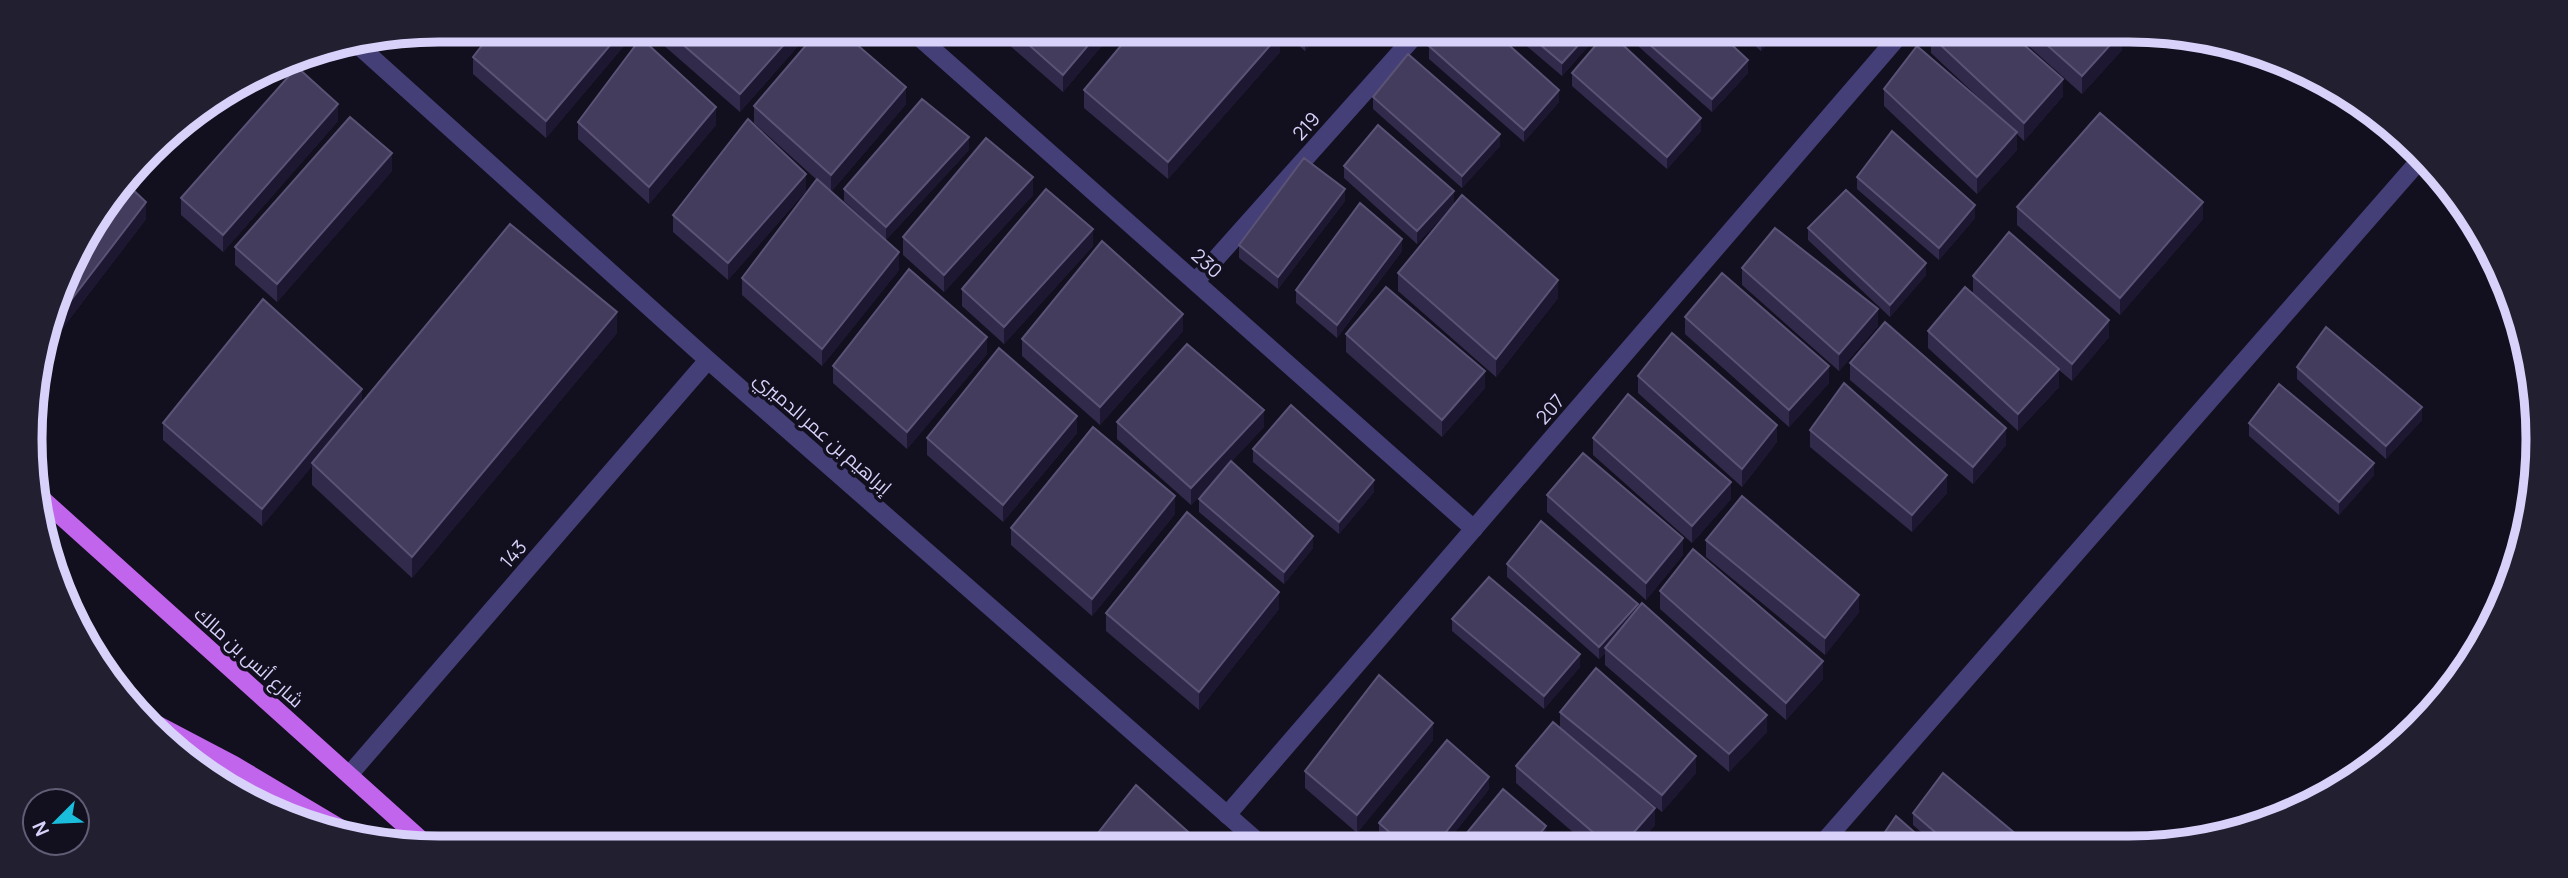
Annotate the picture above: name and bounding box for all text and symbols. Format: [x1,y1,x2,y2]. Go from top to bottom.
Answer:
street label: 219 [1286,106,1326,146]
street label: 230 [1186,242,1228,284]
street label: إبراهيم بن عمر الدميري [747,366,897,502]
street label: 207 [1530,388,1570,430]
street label: 143 [494,534,532,574]
street label: شارع أنس بن مالك [188,601,309,714]
north arrow [21,787,91,857]
text: N [26,817,55,840]

